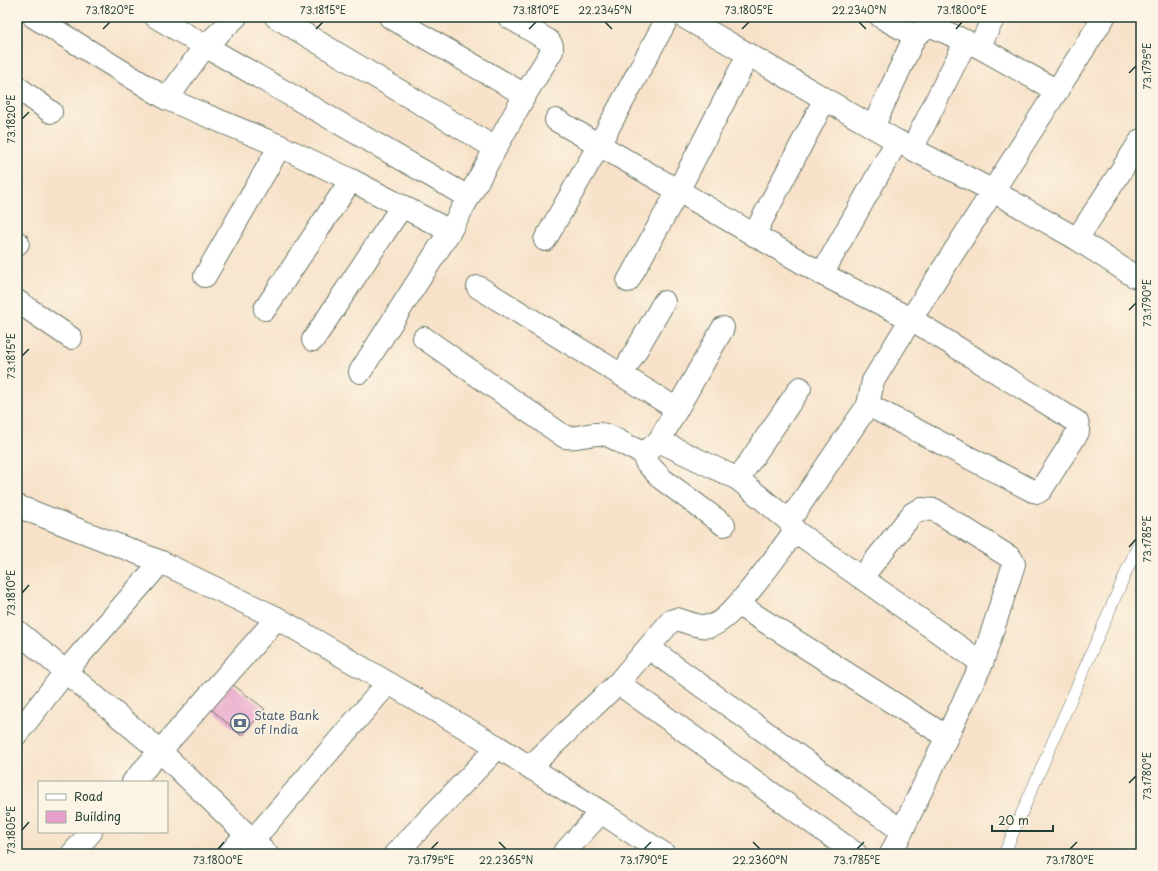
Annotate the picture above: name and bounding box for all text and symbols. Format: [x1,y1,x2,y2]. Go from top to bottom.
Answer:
text: 73.1820°E [86,2,134,17]
text: 73.1815°E [300,2,346,17]
text: 73.1810°E [513,2,559,17]
text: 22.2345°N [578,2,632,17]
text: 73.1805°E [725,2,773,17]
text: 22.2340°N [831,2,887,17]
text: 73.1800°E [937,2,987,17]
text: 73.1795°E [1139,43,1154,89]
text: 73.1820°E [3,95,18,143]
text: 73.1790°E [1139,279,1154,327]
text: 73.1815°E [3,333,18,379]
text: 73.1785°E [1139,515,1154,563]
text: 73.1810°E [3,570,18,616]
place label: State Bank of India [254,706,319,738]
bank icon: State Bank of India [229,712,251,734]
text: 73.1780°E [1139,752,1154,800]
legend [38,781,168,833]
text: Road [74,787,103,805]
text: 73.1805°E [3,806,18,854]
text: Building [74,807,121,825]
scale bar [992,807,1053,833]
text: 20 m [998,811,1029,829]
text: 73.1800°E [193,852,243,867]
text: 73.1795°E [408,852,454,867]
text: 22.2365°N [479,852,533,867]
text: 73.1790°E [620,852,668,867]
text: 22.2360°N [732,852,788,867]
text: 73.1785°E [833,852,881,867]
text: 73.1780°E [1046,852,1094,867]

